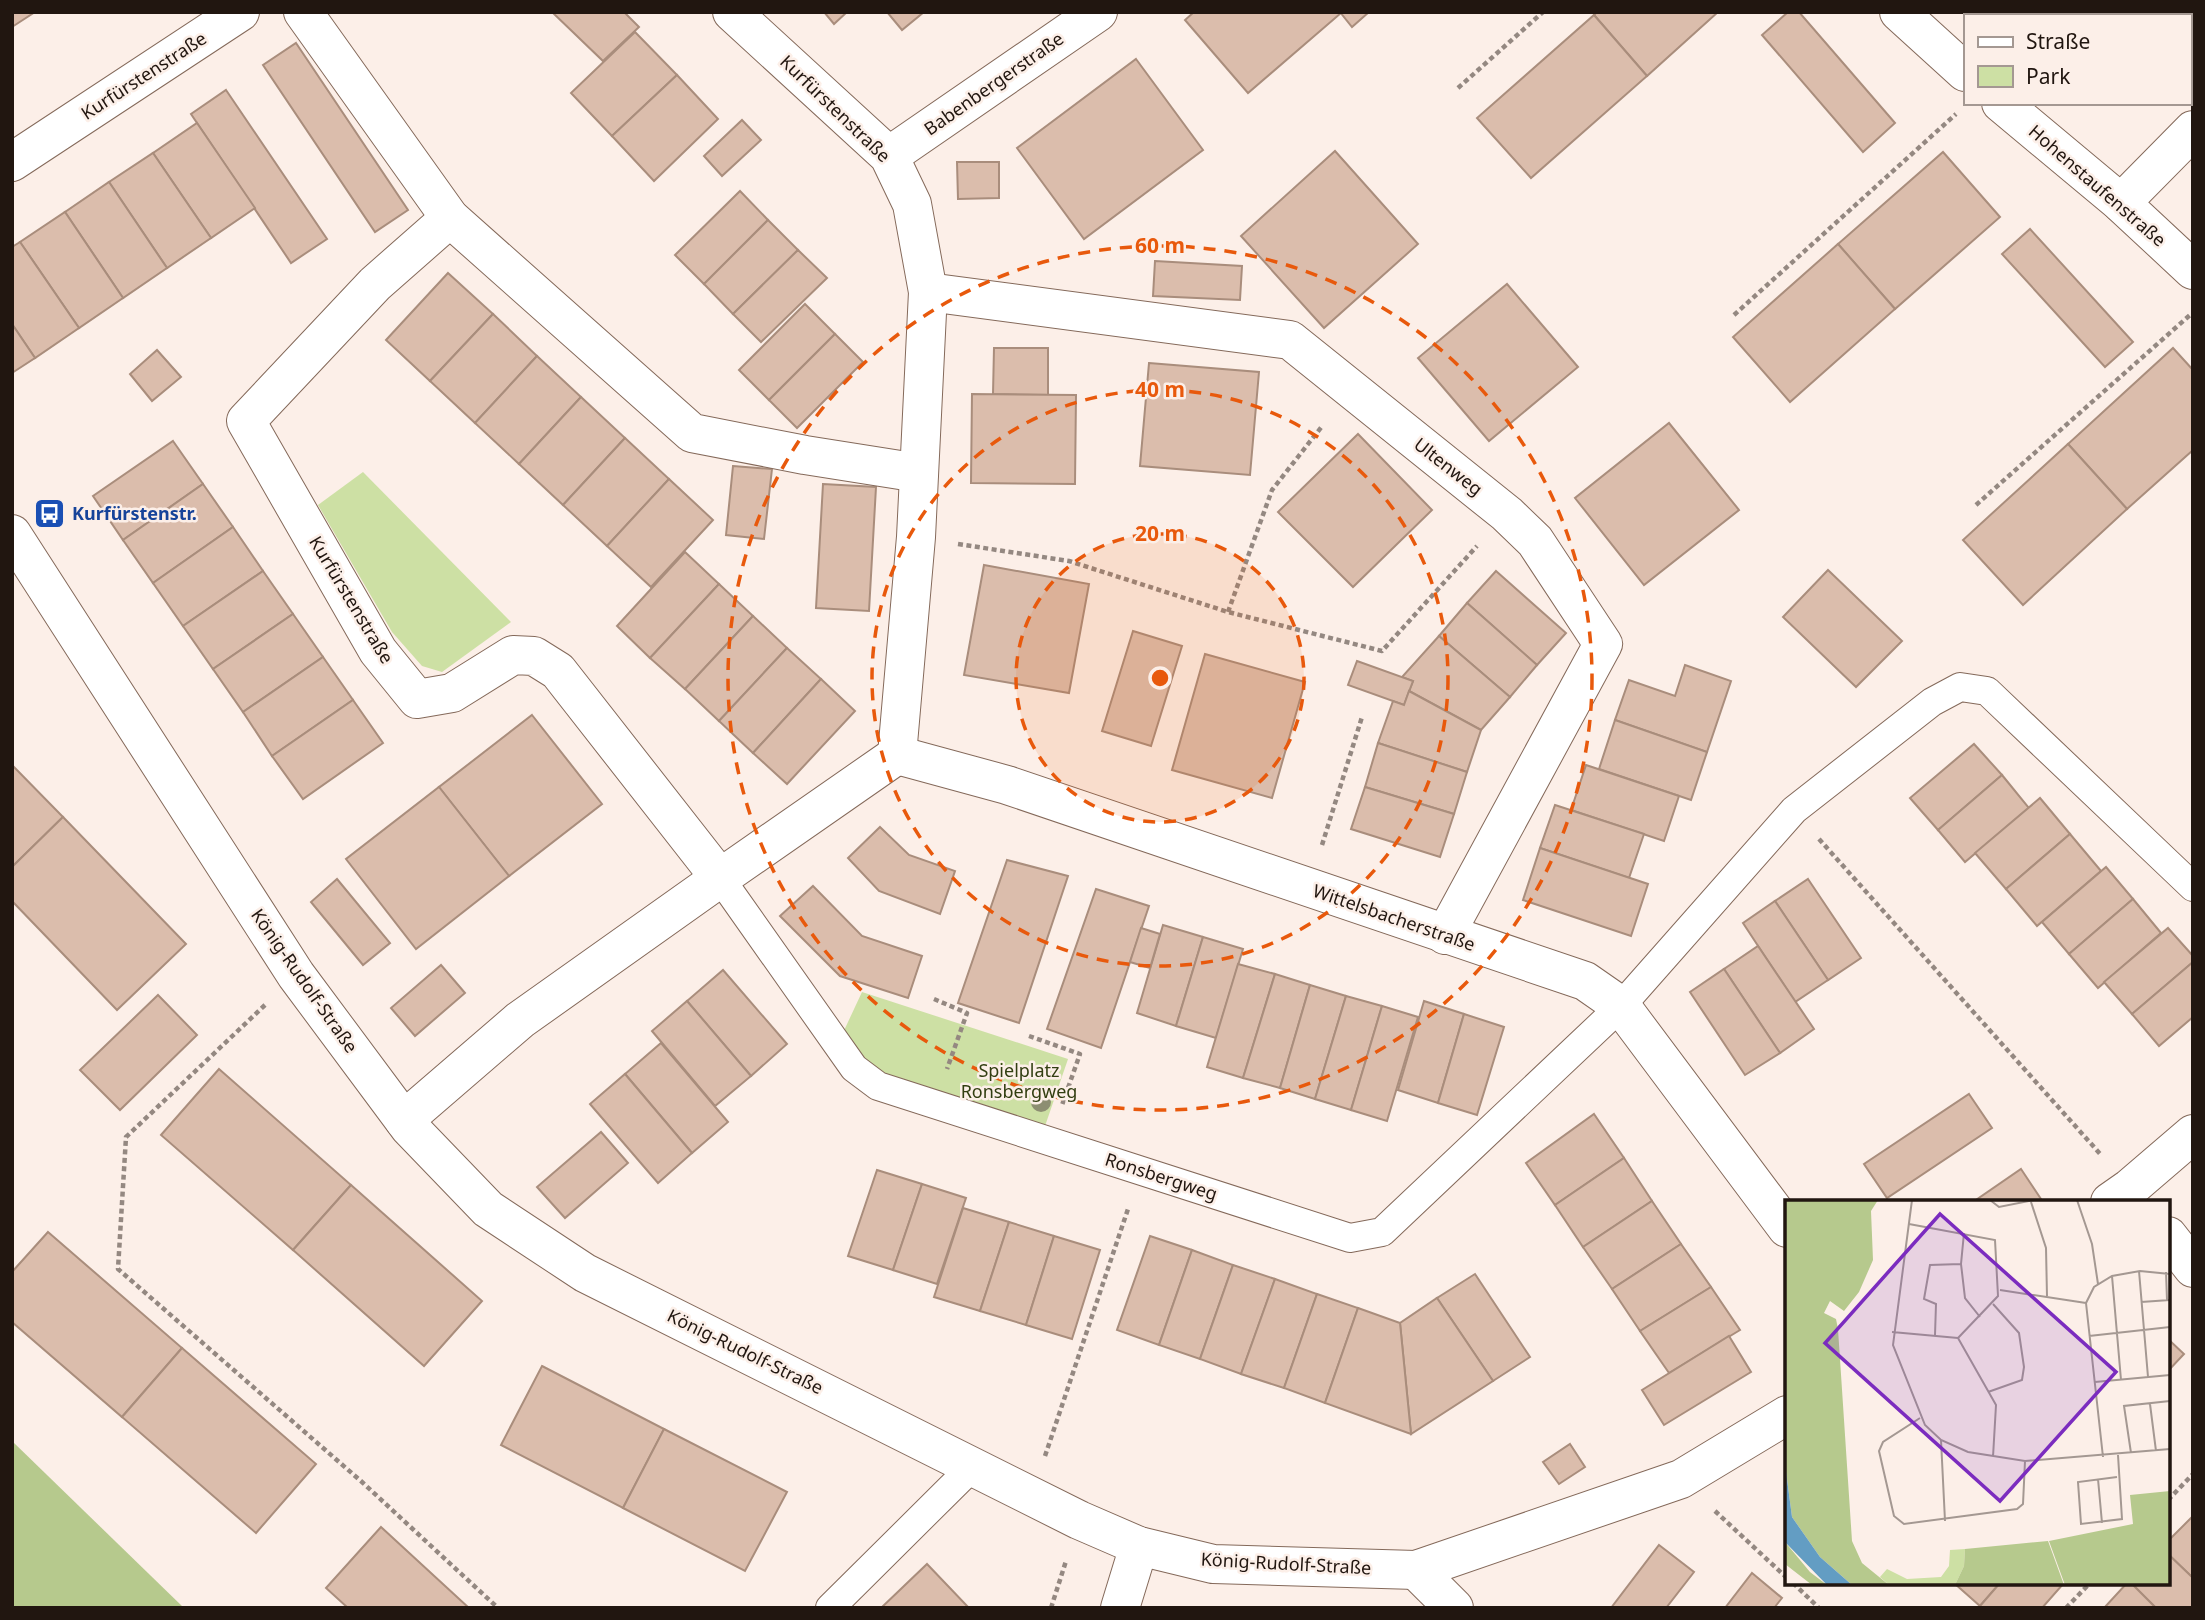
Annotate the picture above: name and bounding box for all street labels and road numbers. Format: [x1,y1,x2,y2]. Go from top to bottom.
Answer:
street label: Kurfürstenstraße [76,26,211,125]
street label: Babenbergerstraße [919,26,1068,140]
street label: Kurfürstenstraße [775,49,896,167]
street label: Hohenstaufenstraße [2024,119,2171,251]
street label: Ultenweg [1409,432,1488,501]
street label: Kurfürstenstraße [304,531,399,668]
street label: Wittelsbacherstraße [1310,878,1479,956]
street label: König-Rudolf-Straße [246,904,364,1057]
street label: Ronsbergweg [1102,1147,1221,1206]
street label: König-Rudolf-Straße [663,1303,827,1399]
street label: König-Rudolf-Straße [1200,1547,1372,1579]

